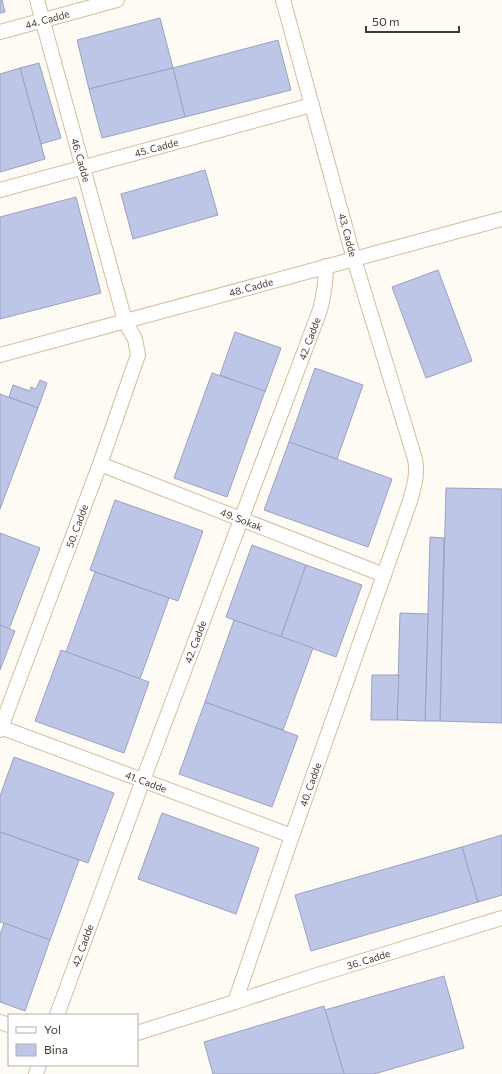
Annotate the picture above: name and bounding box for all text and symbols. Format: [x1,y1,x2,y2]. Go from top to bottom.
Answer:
street label: 44. Cadde [24,7,71,31]
scale bar [366,8,459,34]
text: 50 m [372,14,400,28]
street label: 45. Cadde [133,136,180,159]
street label: 46. Cadde [69,137,93,183]
street label: 43. Cadde [336,212,360,258]
street label: 48. Cadde [228,275,274,299]
street label: 42. Cadde [296,316,323,362]
street label: 50. Cadde [63,503,90,549]
street label: 49. Sokak [219,506,265,533]
street label: 42. Cadde [182,619,209,665]
street label: 40. Cadde [297,761,323,808]
street label: 41. Cadde [124,768,168,795]
street label: 42. Cadde [69,922,96,969]
street label: 36. Cadde [345,947,392,972]
legend [8,1014,138,1066]
text: Yol [44,1022,61,1036]
text: Bina [44,1042,68,1056]

